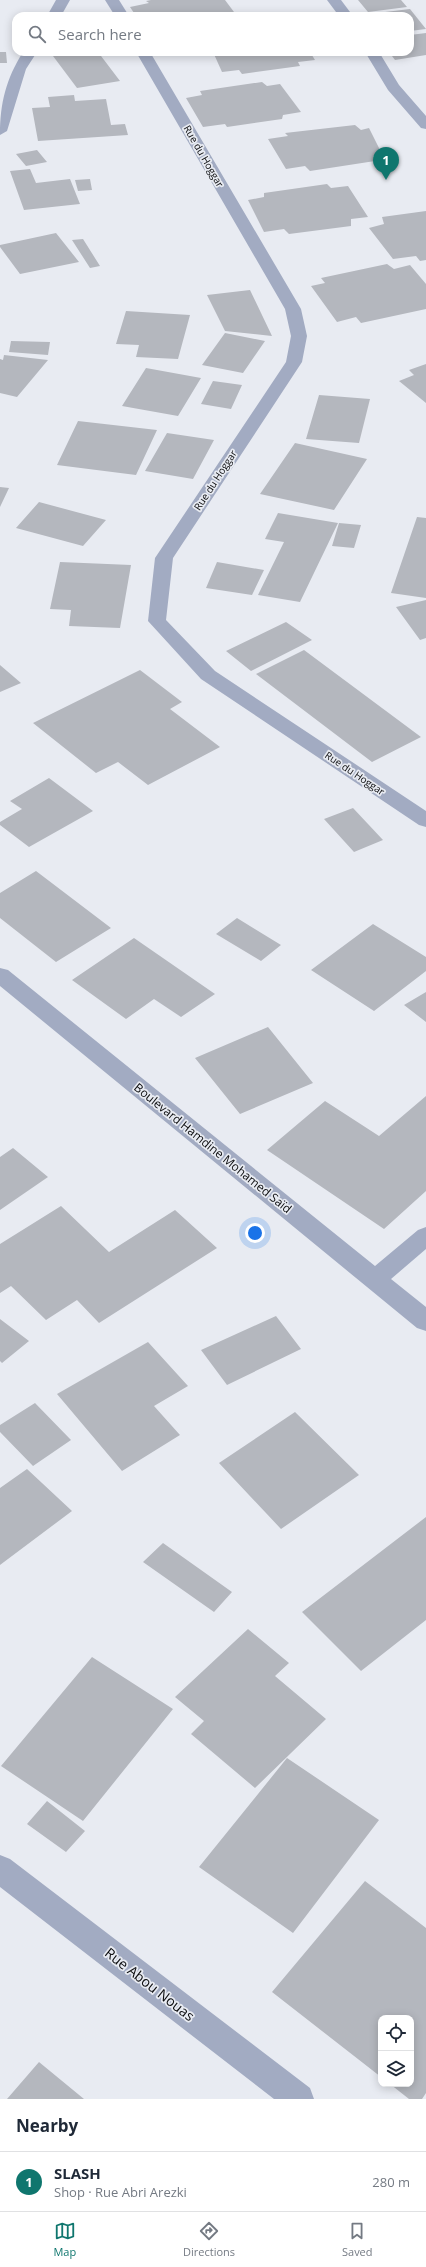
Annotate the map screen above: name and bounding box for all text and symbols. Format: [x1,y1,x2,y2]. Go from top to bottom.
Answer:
search box [12,12,414,56]
icon: search [26,23,48,45]
text: Search here [58,24,142,44]
street label: Rue du Hoggar [181,123,227,189]
pin: 1 [373,147,399,180]
street label: Rue du Hoggar [190,447,240,513]
street label: Rue du Hoggar [322,748,388,798]
street label: Boulevard Hamdine Mohamed Saïd [131,1079,295,1217]
your location [245,1223,265,1243]
street label: Rue Abou Nouas [101,1943,199,2025]
map controls [378,2015,414,2087]
button: locate [378,2015,414,2051]
button: layers [378,2051,414,2087]
text: Nearby [16,2114,78,2137]
text: SLASH [54,2163,101,2183]
text: 1 [25,2173,33,2191]
text: 280 m [372,2173,410,2191]
text: Shop · Rue Abri Arezki [54,2183,187,2201]
tab: Map [53,2220,76,2259]
tab: Directions [183,2220,235,2259]
tab: Saved [342,2220,373,2259]

